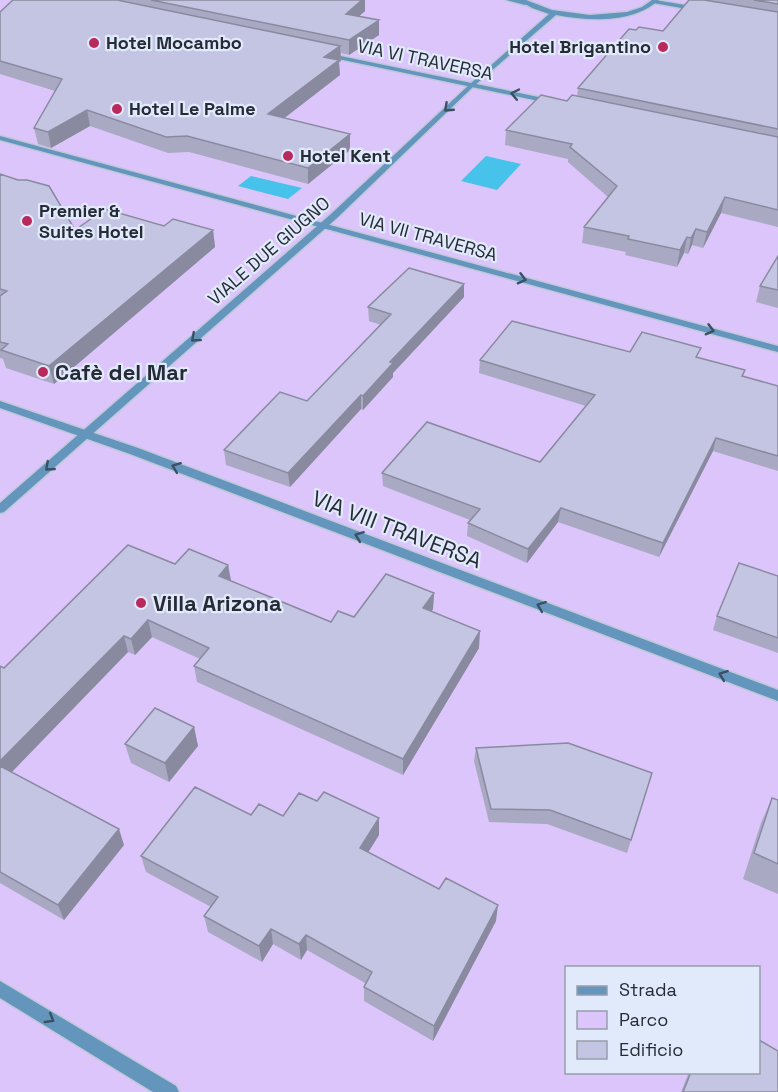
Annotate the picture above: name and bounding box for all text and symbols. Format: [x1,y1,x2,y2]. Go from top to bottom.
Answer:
place label: Hotel Mocambo [106,31,242,54]
street label: VIA VI TRAVERSA [355,34,495,85]
place label: Hotel Brigantino [509,35,651,58]
marker: Hotel Mocambo [87,36,101,50]
marker: Hotel Brigantino [656,40,670,54]
one-way arrow [510,88,520,101]
place label: Hotel Le Palme [129,97,256,120]
one-way arrow [445,101,455,112]
marker: Hotel Le Palme [110,102,124,116]
place label: Hotel Kent [300,144,391,167]
marker: Hotel Kent [281,149,295,163]
street label: VIALE DUE GIUGNO [203,191,334,310]
place label: Premier & Suites Hotel [39,199,144,243]
street label: VIA VII TRAVERSA [356,207,500,266]
marker: Premier & Suites Hotel [20,214,34,228]
one-way arrow [516,272,527,284]
one-way arrow [705,323,715,336]
one-way arrow [191,331,202,342]
place label: Cafè del Mar [55,358,188,386]
marker: Cafè del Mar [36,365,50,379]
one-way arrow [45,460,56,471]
one-way arrow [172,462,183,474]
street label: VIA VIII TRAVERSA [308,484,486,574]
one-way arrow [354,531,365,544]
place label: Villa Arizona [153,589,282,617]
marker: Villa Arizona [134,596,148,610]
one-way arrow [536,600,547,613]
one-way arrow [719,670,730,682]
legend [565,966,760,1074]
text: Strada [619,978,677,1001]
text: Parco [619,1008,668,1031]
one-way arrow [44,1012,54,1024]
text: Edificio [619,1038,683,1061]

